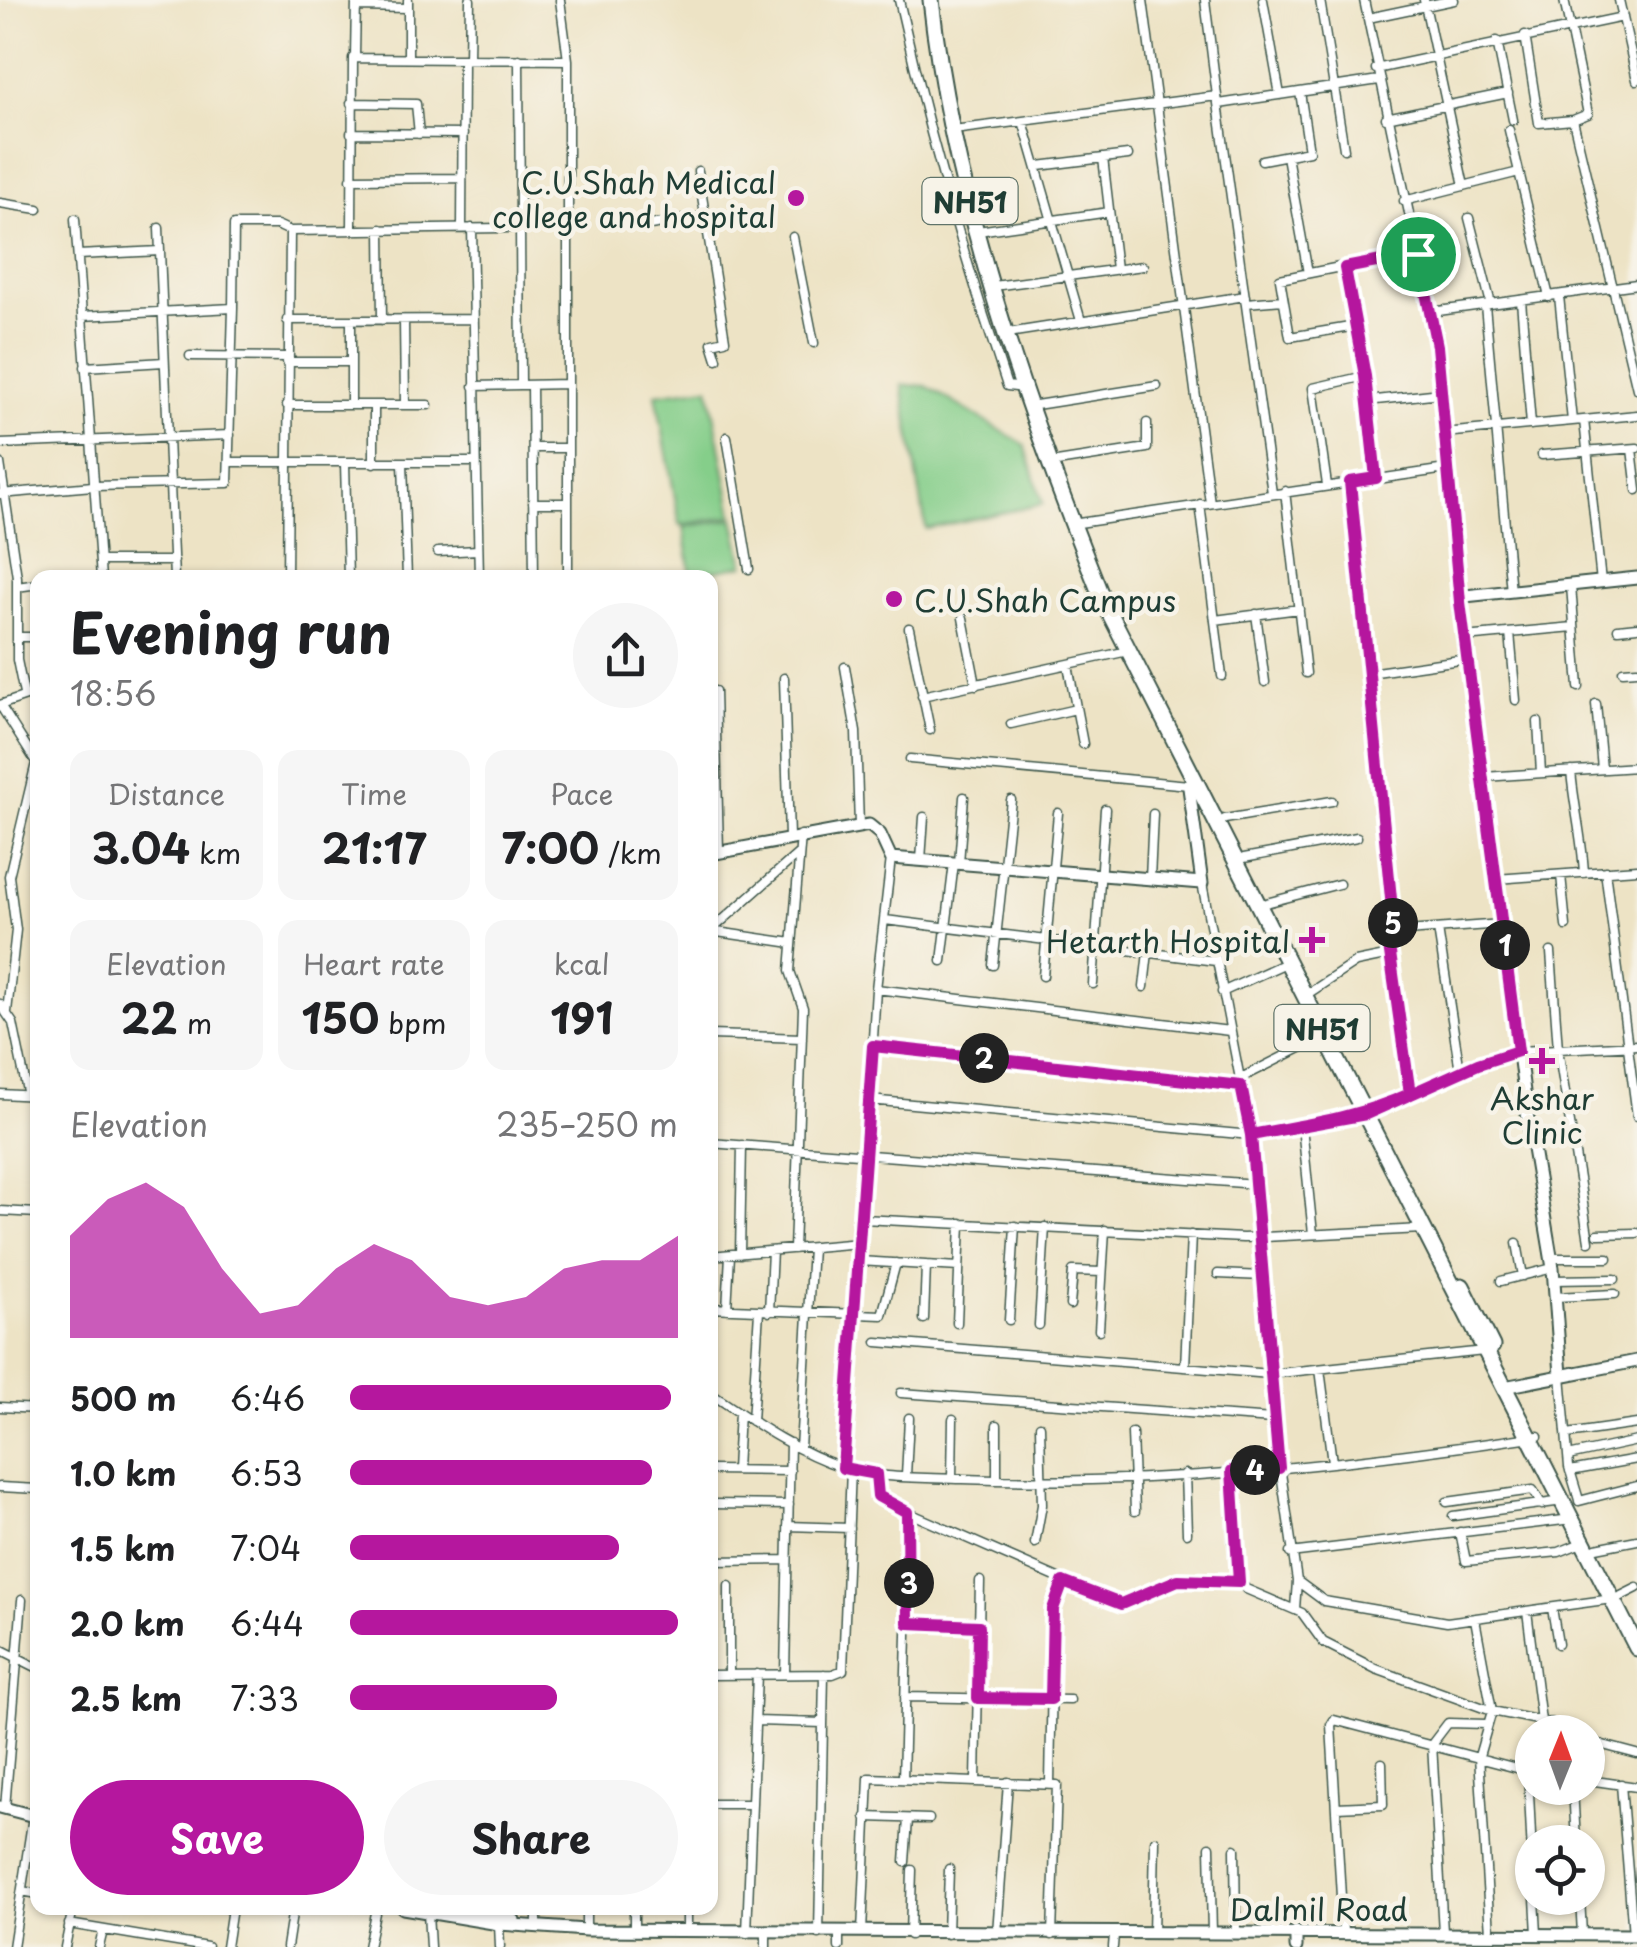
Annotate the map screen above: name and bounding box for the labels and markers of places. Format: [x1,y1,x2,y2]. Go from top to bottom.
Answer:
place label: C.U.Shah Medical college and hospital [492,159,776,238]
marker: C.U.Shah Medical college and hospital [785,187,807,209]
pin [1376,212,1461,297]
place label: C.U.Shah Campus [914,577,1176,622]
marker: C.U.Shah Campus [883,588,905,610]
pin: 5 [1368,898,1418,948]
place label: Hetarth Hospital [1046,918,1290,963]
pin: 1 [1480,920,1530,970]
marker: Hetarth Hospital [1299,927,1325,953]
pin: 2 [959,1033,1009,1083]
marker: Akshar Clinic [1529,1048,1555,1074]
place label: Akshar Clinic [1490,1075,1595,1154]
pin: 4 [1230,1445,1280,1495]
pin: 3 [884,1558,934,1608]

